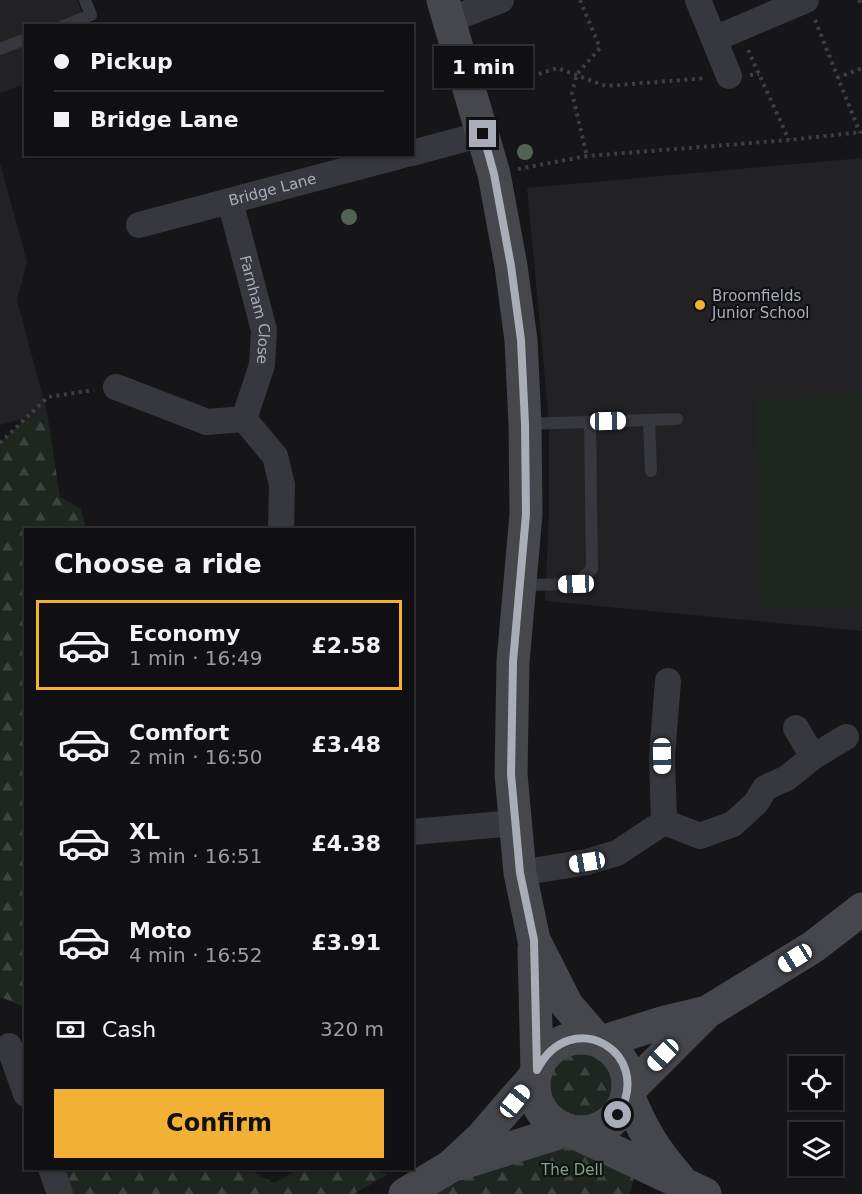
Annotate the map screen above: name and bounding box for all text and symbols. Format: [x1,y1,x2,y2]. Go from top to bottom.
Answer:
callout: 1 min [434,47,532,89]
text: Pickup [90,49,173,74]
text: 1 min [452,55,515,79]
text: Bridge Lane [90,107,239,132]
route end [469,120,496,147]
street label: Bridge Lane [227,169,318,210]
street label: Farnham Close [236,253,274,365]
place label: Broomfields Junior School [711,287,810,322]
marker: Broomfields Junior School [693,298,707,312]
car [590,412,626,430]
text: Choose a ride [54,548,262,579]
car [558,574,594,594]
icon: car [57,618,111,672]
text: Economy [129,621,240,646]
text: £2.58 [311,633,381,658]
text: 1 min · 16:49 [129,646,263,670]
icon: car [57,717,111,771]
text: Comfort [129,720,229,745]
text: £3.48 [311,732,381,757]
car [653,738,671,774]
text: 2 min · 16:50 [129,745,263,769]
icon: car [57,816,111,870]
text: XL [129,819,160,844]
text: £4.38 [311,831,381,856]
text: 3 min · 16:51 [129,844,263,868]
car [568,850,606,874]
icon: car [57,915,111,969]
text: Moto [129,918,192,943]
text: £3.91 [311,930,381,955]
car [775,941,815,975]
text: 4 min · 16:52 [129,943,263,967]
icon: cash [54,1013,87,1046]
text: Cash [102,1017,156,1042]
text: 320 m [320,1017,384,1041]
car [644,1036,682,1074]
map controls [789,1056,843,1176]
button: locate [789,1056,843,1110]
car [497,1081,533,1121]
button: Confirm [54,1089,384,1158]
route start [604,1101,631,1128]
button: layers [789,1122,843,1176]
park label: The Dell [540,1161,603,1179]

